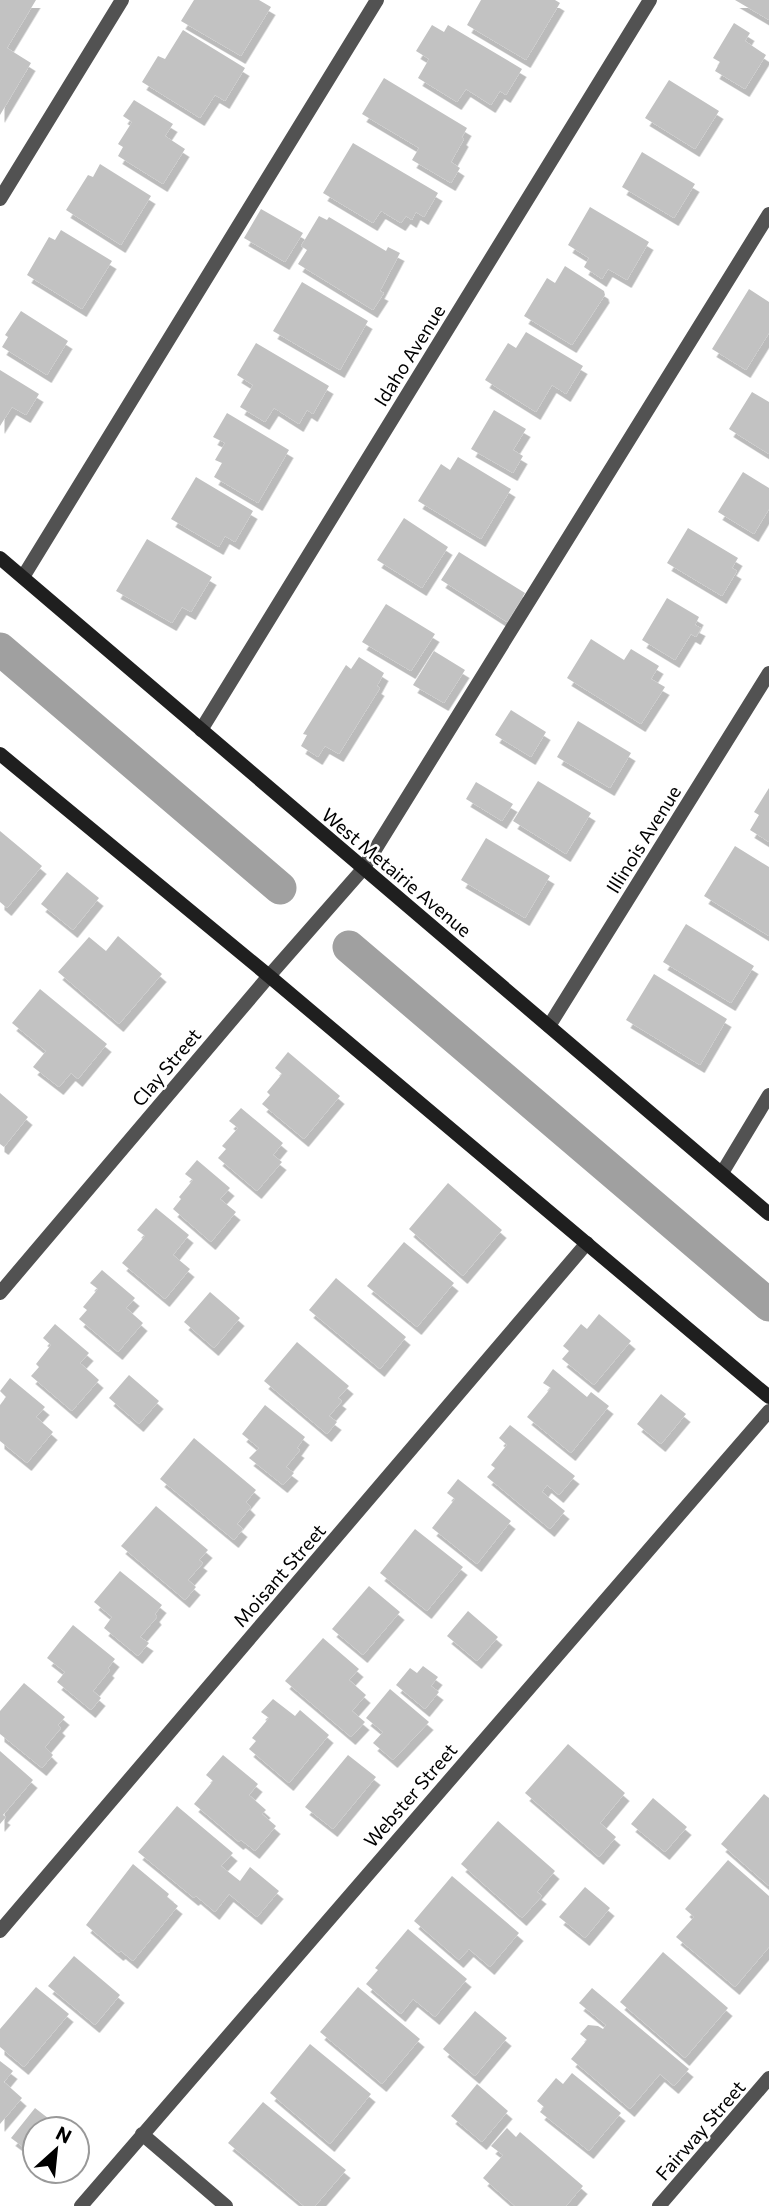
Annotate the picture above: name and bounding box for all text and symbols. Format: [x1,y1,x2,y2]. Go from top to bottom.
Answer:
street label: Idaho Avenue [369,300,449,410]
street label: Illinois Avenue [601,781,685,897]
street label: West Metairie Avenue [318,803,476,941]
street label: Clay Street [127,1023,205,1111]
street label: Moisant Street [228,1519,330,1631]
street label: Webster Street [359,1738,462,1852]
street label: Fairway Street [650,2075,750,2185]
north arrow [21,2115,91,2185]
text: N [52,2121,76,2148]

